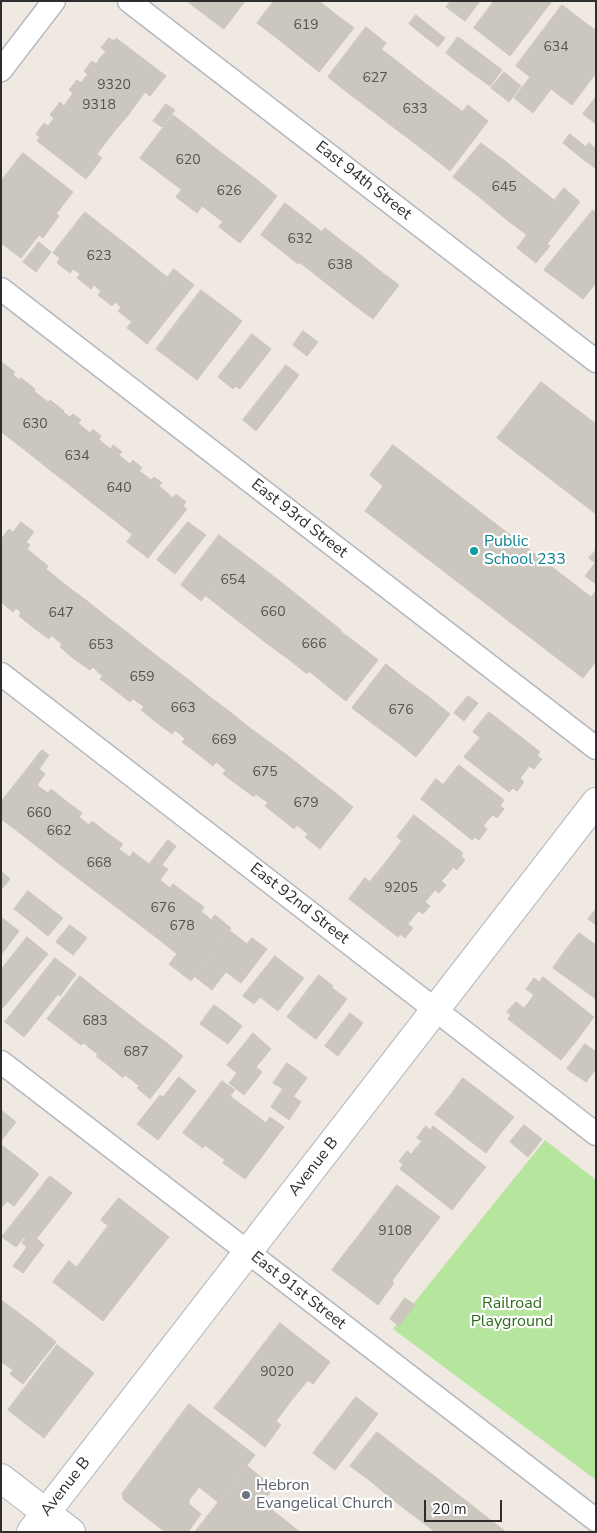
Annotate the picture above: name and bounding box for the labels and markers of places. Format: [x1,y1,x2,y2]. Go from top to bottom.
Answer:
place label: Public School 233 [484,532,566,570]
marker: Public School 233 [468,545,480,557]
place label: Hebron Evangelical Church [256,1476,393,1514]
marker: Hebron Evangelical Church [240,1489,252,1501]

